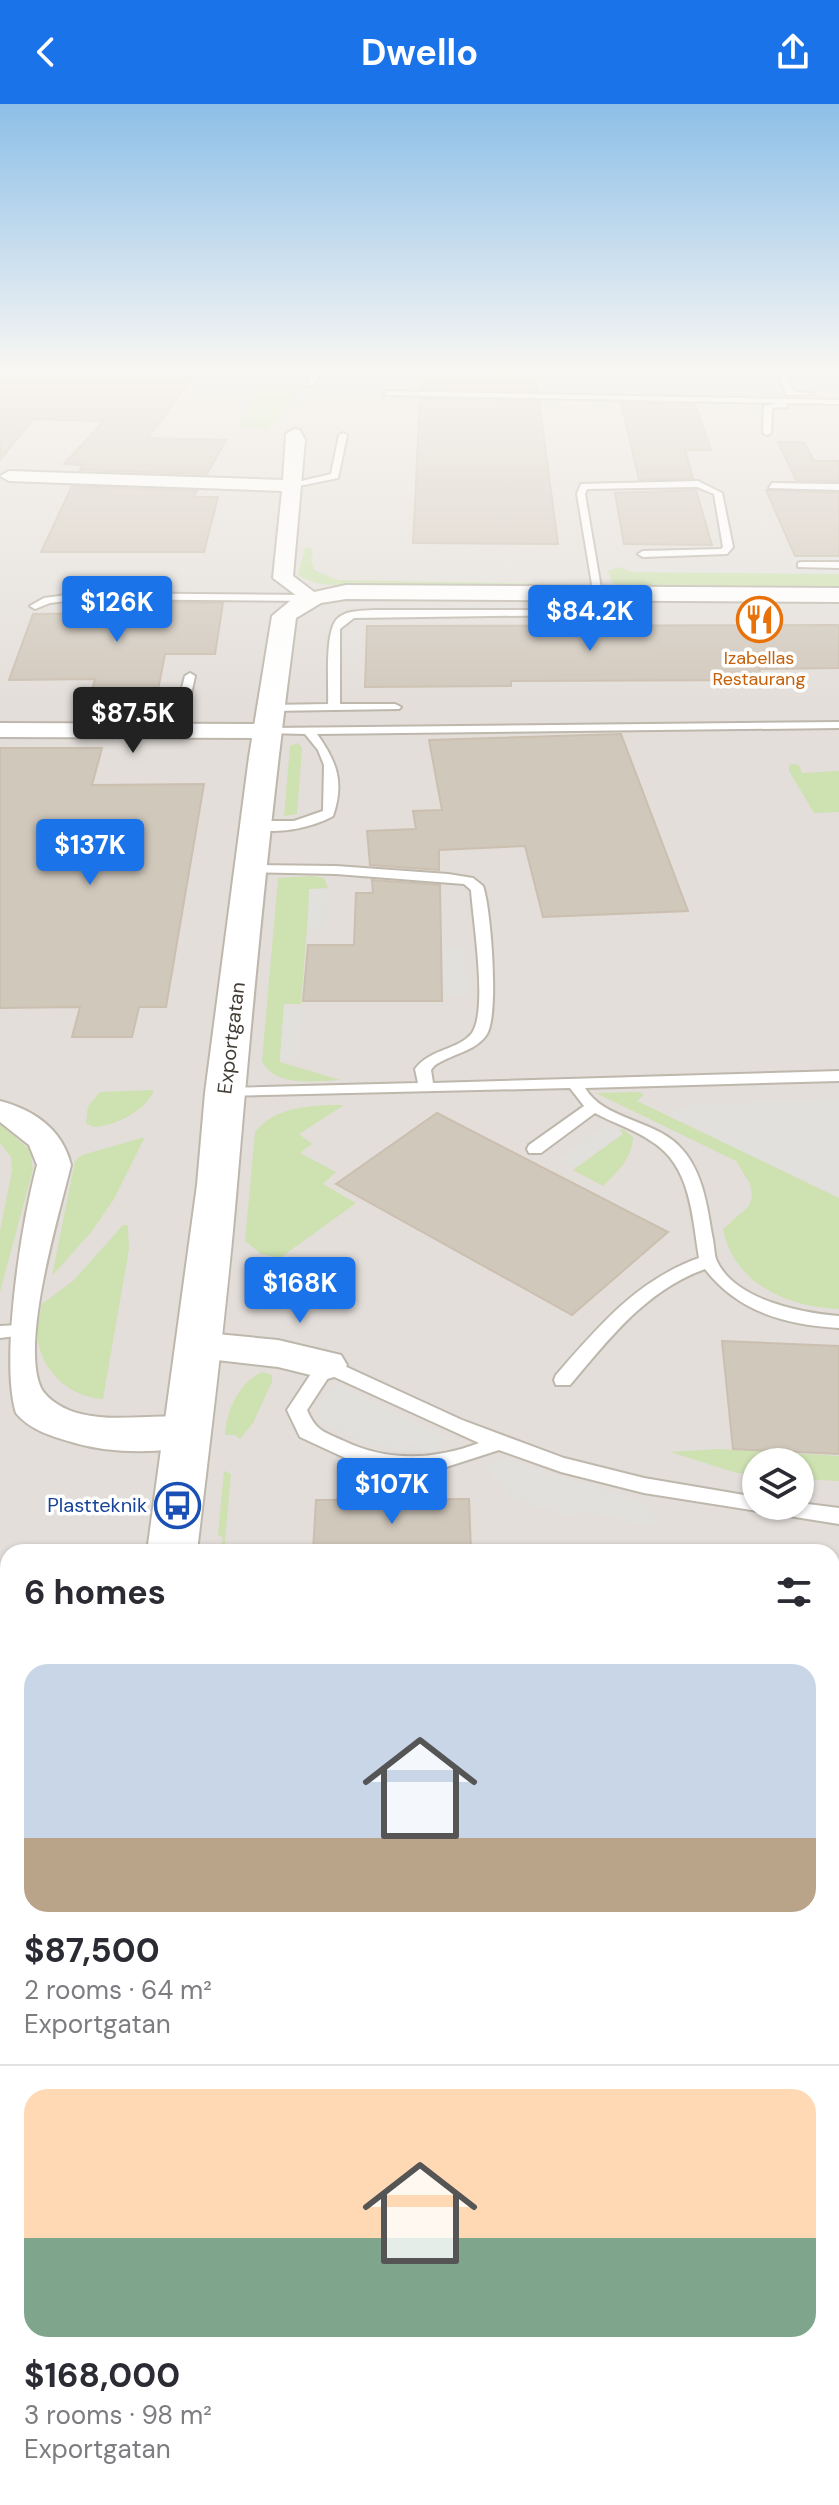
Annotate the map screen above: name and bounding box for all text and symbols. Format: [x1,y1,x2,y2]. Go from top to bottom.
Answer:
text: Dwello [361,29,478,76]
icon: back [24,30,68,74]
icon: share [771,30,815,74]
pin: $126K [61,576,173,644]
text: $126K [80,585,154,619]
pin: $84.2K [525,585,655,653]
text: $84.2K [546,594,634,628]
restaurant icon: Izabellas Restaurang [735,596,783,644]
place label: Izabellas Restaurang [712,646,806,691]
pin: $87.5K [68,687,198,755]
text: $87.5K [91,696,175,730]
pin: $137K [34,819,146,887]
text: $137K [54,828,126,862]
street label: Exportgatan [211,980,251,1096]
pin: $168K [244,1257,356,1325]
text: $168K [262,1266,338,1300]
map controls [742,1448,814,1520]
button: layers [742,1448,814,1520]
pin: $107K [336,1458,448,1526]
text: $107K [355,1467,429,1501]
bus stop icon: Plastteknik [154,1481,202,1529]
place label: Plastteknik [47,1492,147,1518]
text: 6 homes [24,1570,166,1615]
icon: filters [772,1570,816,1614]
icon: home [348,1716,492,1860]
text: $87,500 [24,1928,160,1973]
text: 2 rooms · 64 m² [24,1973,212,2007]
text: Exportgatan [24,2007,171,2041]
icon: home [348,2141,492,2285]
text: $168,000 [24,2353,180,2398]
text: 3 rooms · 98 m² [24,2398,212,2432]
text: Exportgatan [24,2432,171,2466]

